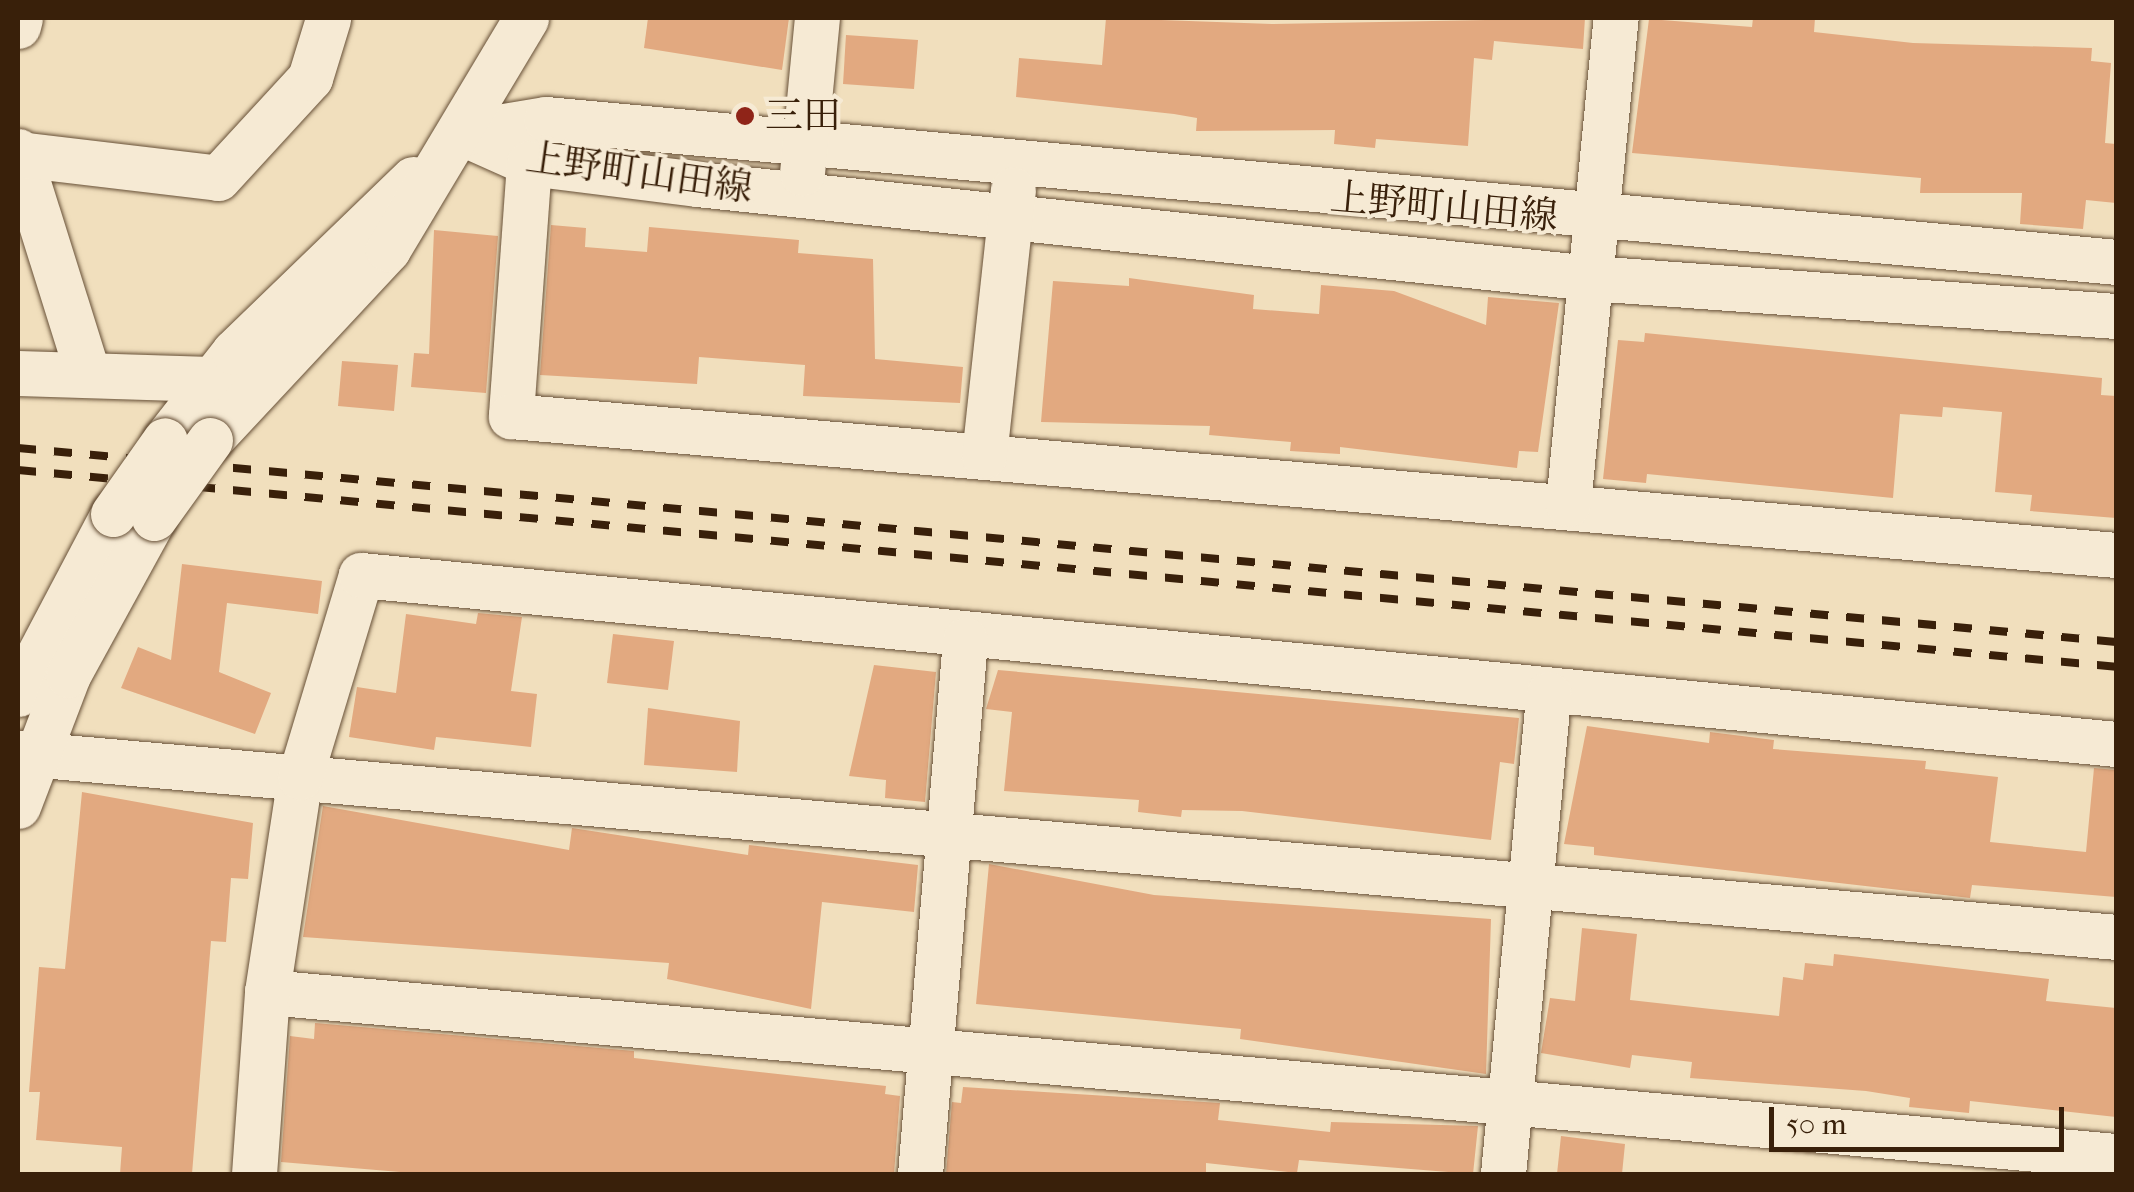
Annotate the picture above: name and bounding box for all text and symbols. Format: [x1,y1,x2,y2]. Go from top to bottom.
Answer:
place label: 三田 [765,93,841,139]
marker: 三田 [734,105,756,127]
street label: 上野町山田線 [523,135,755,211]
street label: 上野町山田線 [1328,174,1560,240]
scale bar [1774,1087,2069,1149]
text: 50 m [1786,1107,1847,1142]

